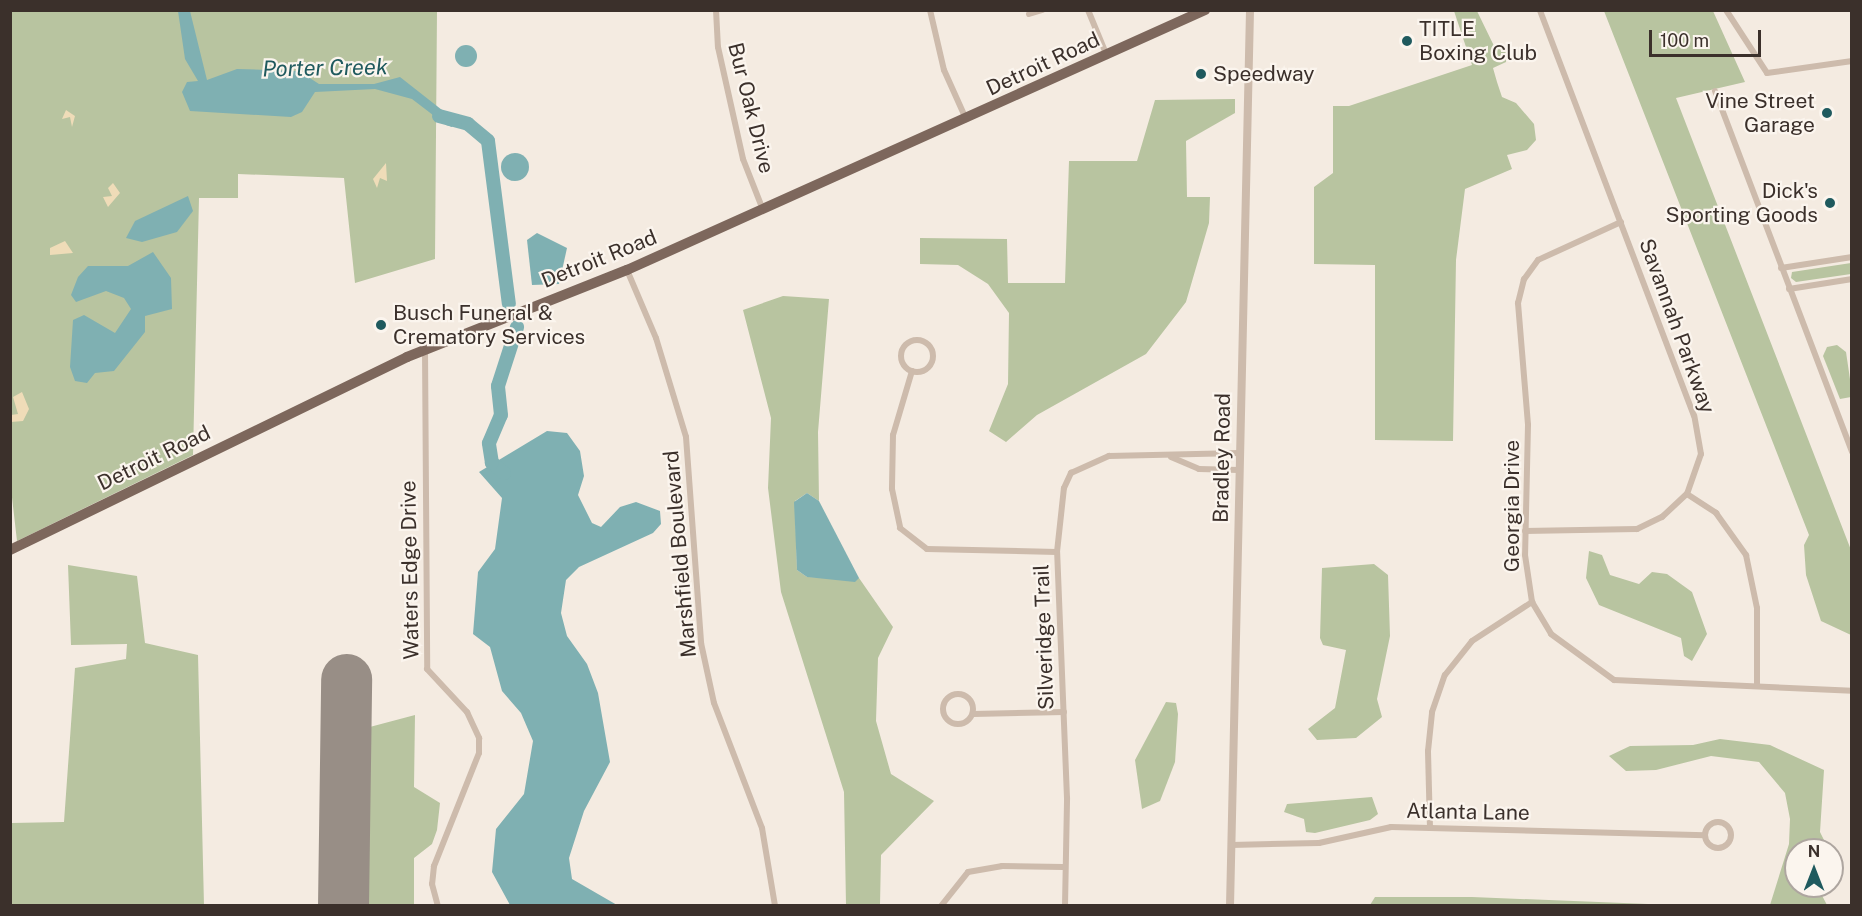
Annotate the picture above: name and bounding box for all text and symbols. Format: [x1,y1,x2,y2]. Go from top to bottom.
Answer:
place label: TITLE Boxing Club [1419,16,1537,66]
scale bar [1652,18,1764,56]
street label: Detroit Road [982,27,1104,101]
text: 100 m [1660,30,1709,51]
marker: TITLE Boxing Club [1400,34,1414,48]
street label: Bur Oak Drive [723,40,779,176]
water label: Porter Creek [262,54,388,82]
place label: Speedway [1213,61,1315,87]
marker: Speedway [1194,67,1208,81]
place label: Vine Street Garage [1705,88,1815,138]
marker: Vine Street Garage [1820,106,1834,120]
place label: Dick's Sporting Goods [1666,178,1818,228]
marker: Dick's Sporting Goods [1823,196,1837,210]
street label: Detroit Road [538,224,660,294]
street label: Savannah Parkway [1634,235,1720,417]
place label: Busch Funeral & Crematory Services [393,300,585,350]
marker: Busch Funeral & Crematory Services [374,318,388,332]
street label: Bradley Road [1208,393,1236,523]
street label: Detroit Road [94,420,214,496]
street label: Georgia Drive [1499,440,1525,572]
street label: Marshfield Boulevard [658,449,702,659]
street label: Waters Edge Drive [396,480,424,660]
street label: Silveridge Trail [1029,564,1059,710]
street label: Atlanta Lane [1406,798,1530,826]
north arrow [1784,838,1844,898]
text: N [1808,842,1820,861]

